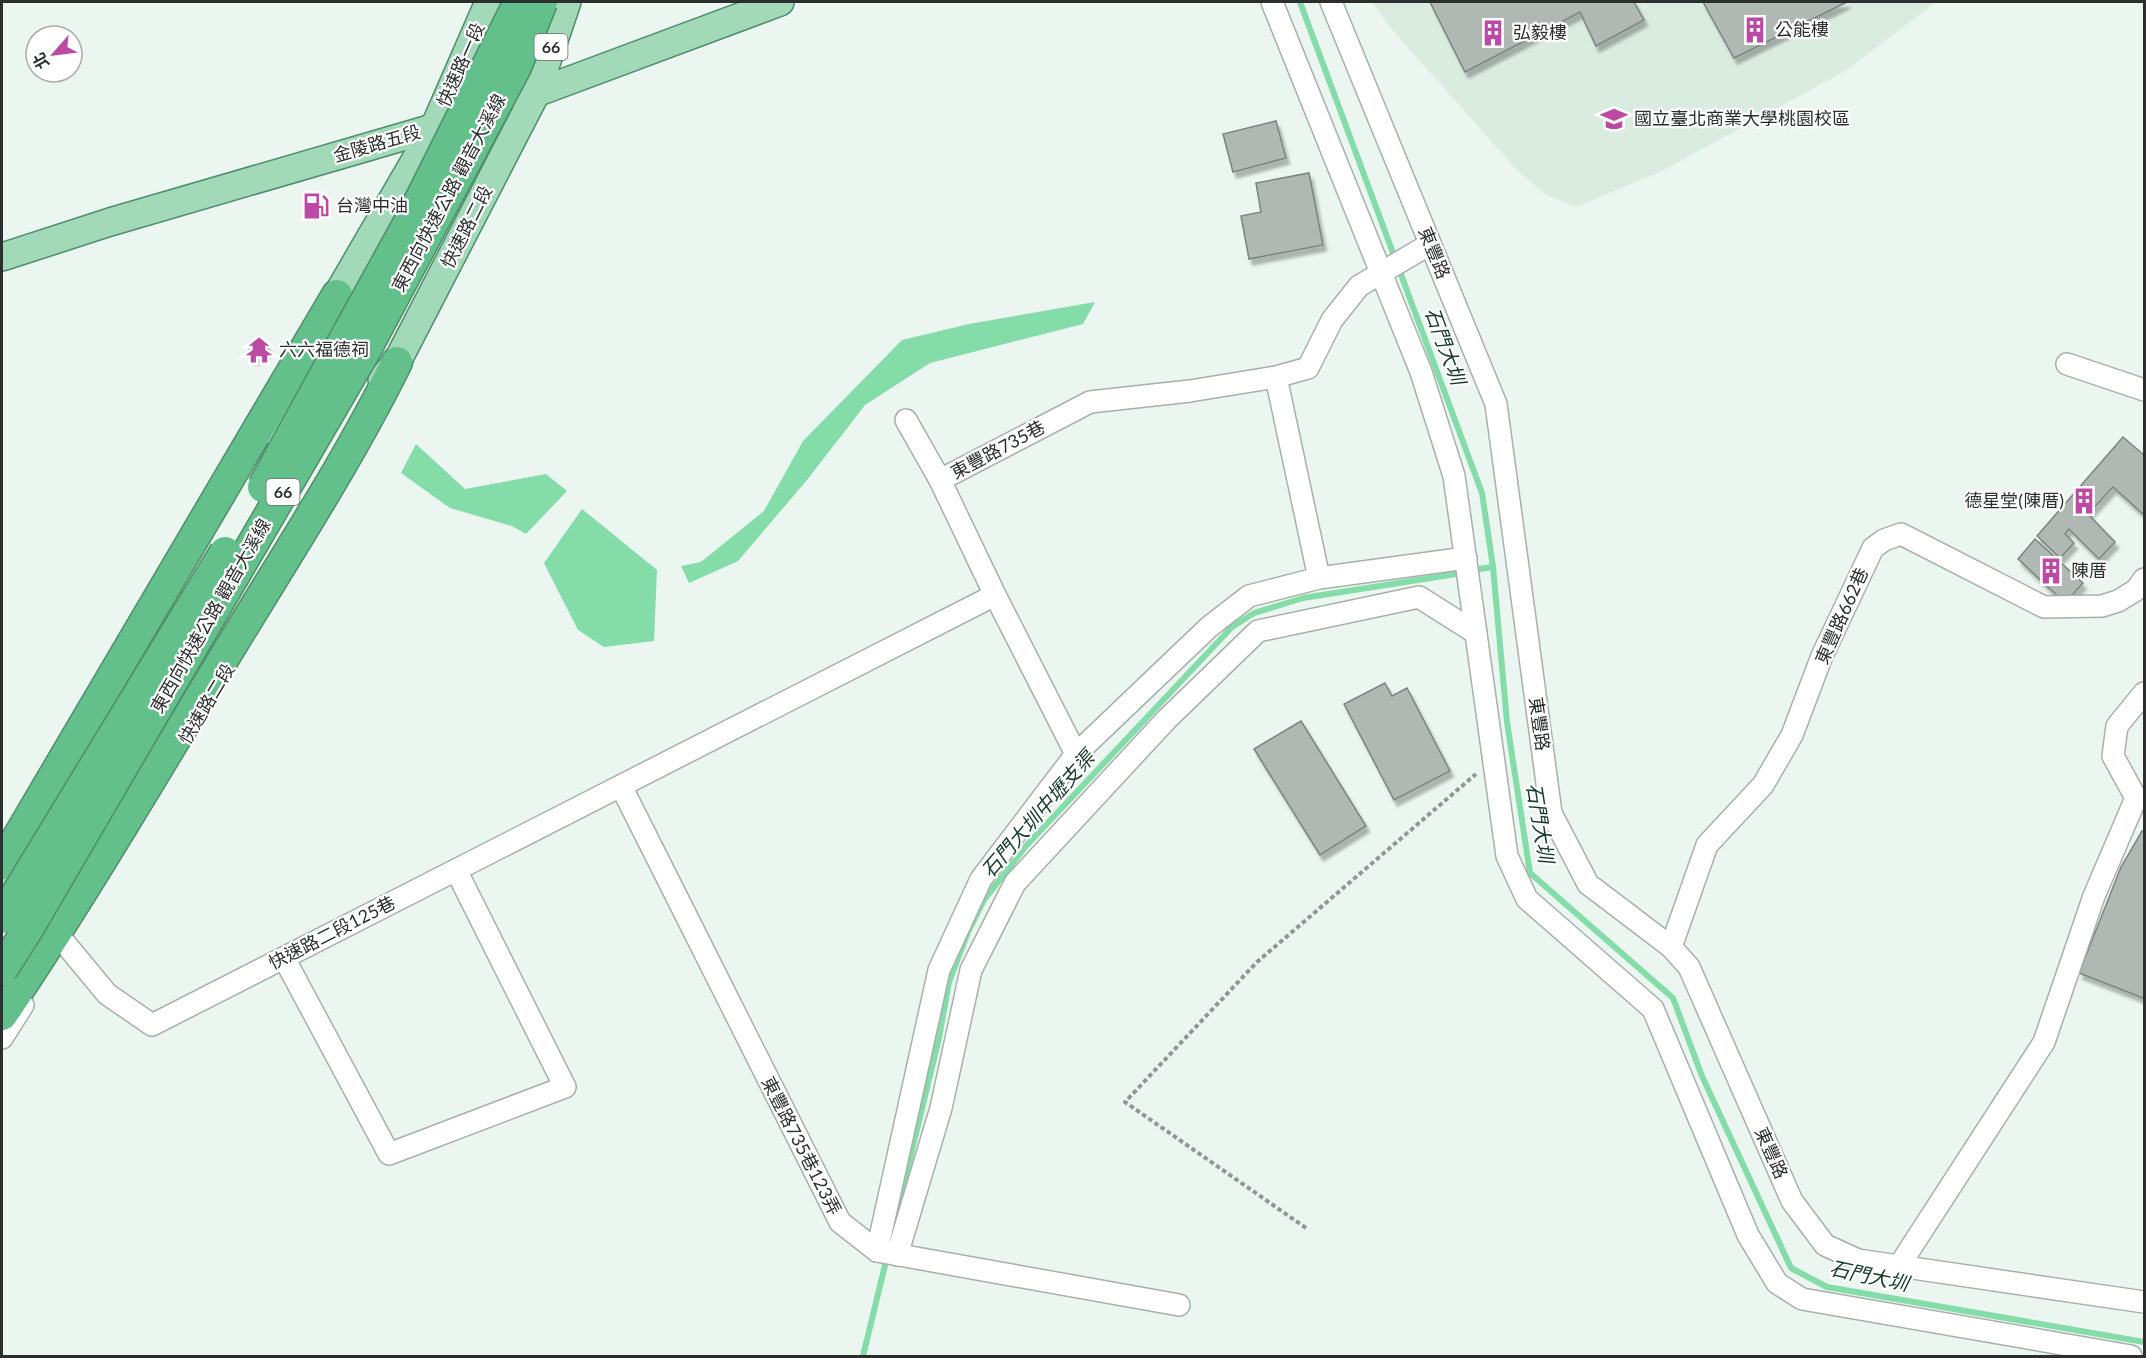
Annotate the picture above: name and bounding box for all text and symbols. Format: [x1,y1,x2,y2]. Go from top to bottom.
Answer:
building icon: 公能樓 [1740,15,1770,45]
building icon: 弘毅樓 [1478,18,1508,48]
place label: 公能樓 [1775,18,1829,40]
street label: 快速路一段 [432,19,488,110]
place label: 弘毅樓 [1513,21,1567,43]
north arrow [24,24,84,84]
road number: 66 [534,34,568,60]
text: 北 [28,50,52,73]
street label: 東西向快速公路 觀音大溪線 [387,90,510,295]
school or university icon: 國立臺北商業大學桃園校區 [1599,104,1629,134]
place label: 國立臺北商業大學桃園校區 [1634,107,1850,129]
street label: 金陵路五段 [330,120,423,166]
street label: 快速路二段 [436,181,496,272]
fuel station icon: 台灣中油 [301,191,331,221]
place label: 台灣中油 [336,194,408,216]
street label: 東豐路 [1415,223,1455,282]
water label: 石門大圳 [1421,304,1472,390]
temple icon: 六六福德祠 [244,335,274,365]
place label: 六六福德祠 [279,338,369,360]
street label: 東豐路735巷 [947,415,1048,483]
road number: 66 [266,479,300,505]
building icon: 德星堂(陳厝) [2069,486,2099,516]
place label: 德星堂(陳厝) [1964,489,2064,511]
street label: 東西向快速公路 觀音大溪線 [145,514,275,717]
building icon: 陳厝 [2036,556,2066,586]
place label: 陳厝 [2071,559,2107,581]
street label: 東豐路662巷 [1810,564,1872,667]
street label: 快速路二段 [174,659,239,748]
street label: 東豐路 [1525,696,1555,752]
water label: 石門大圳中壢支渠 [976,743,1101,882]
water label: 石門大圳 [1523,781,1560,867]
street label: 快速路二段125巷 [264,891,399,974]
street label: 東豐路735巷123弄 [757,1073,846,1219]
street label: 東豐路 [1751,1123,1793,1182]
water label: 石門大圳 [1828,1255,1914,1296]

